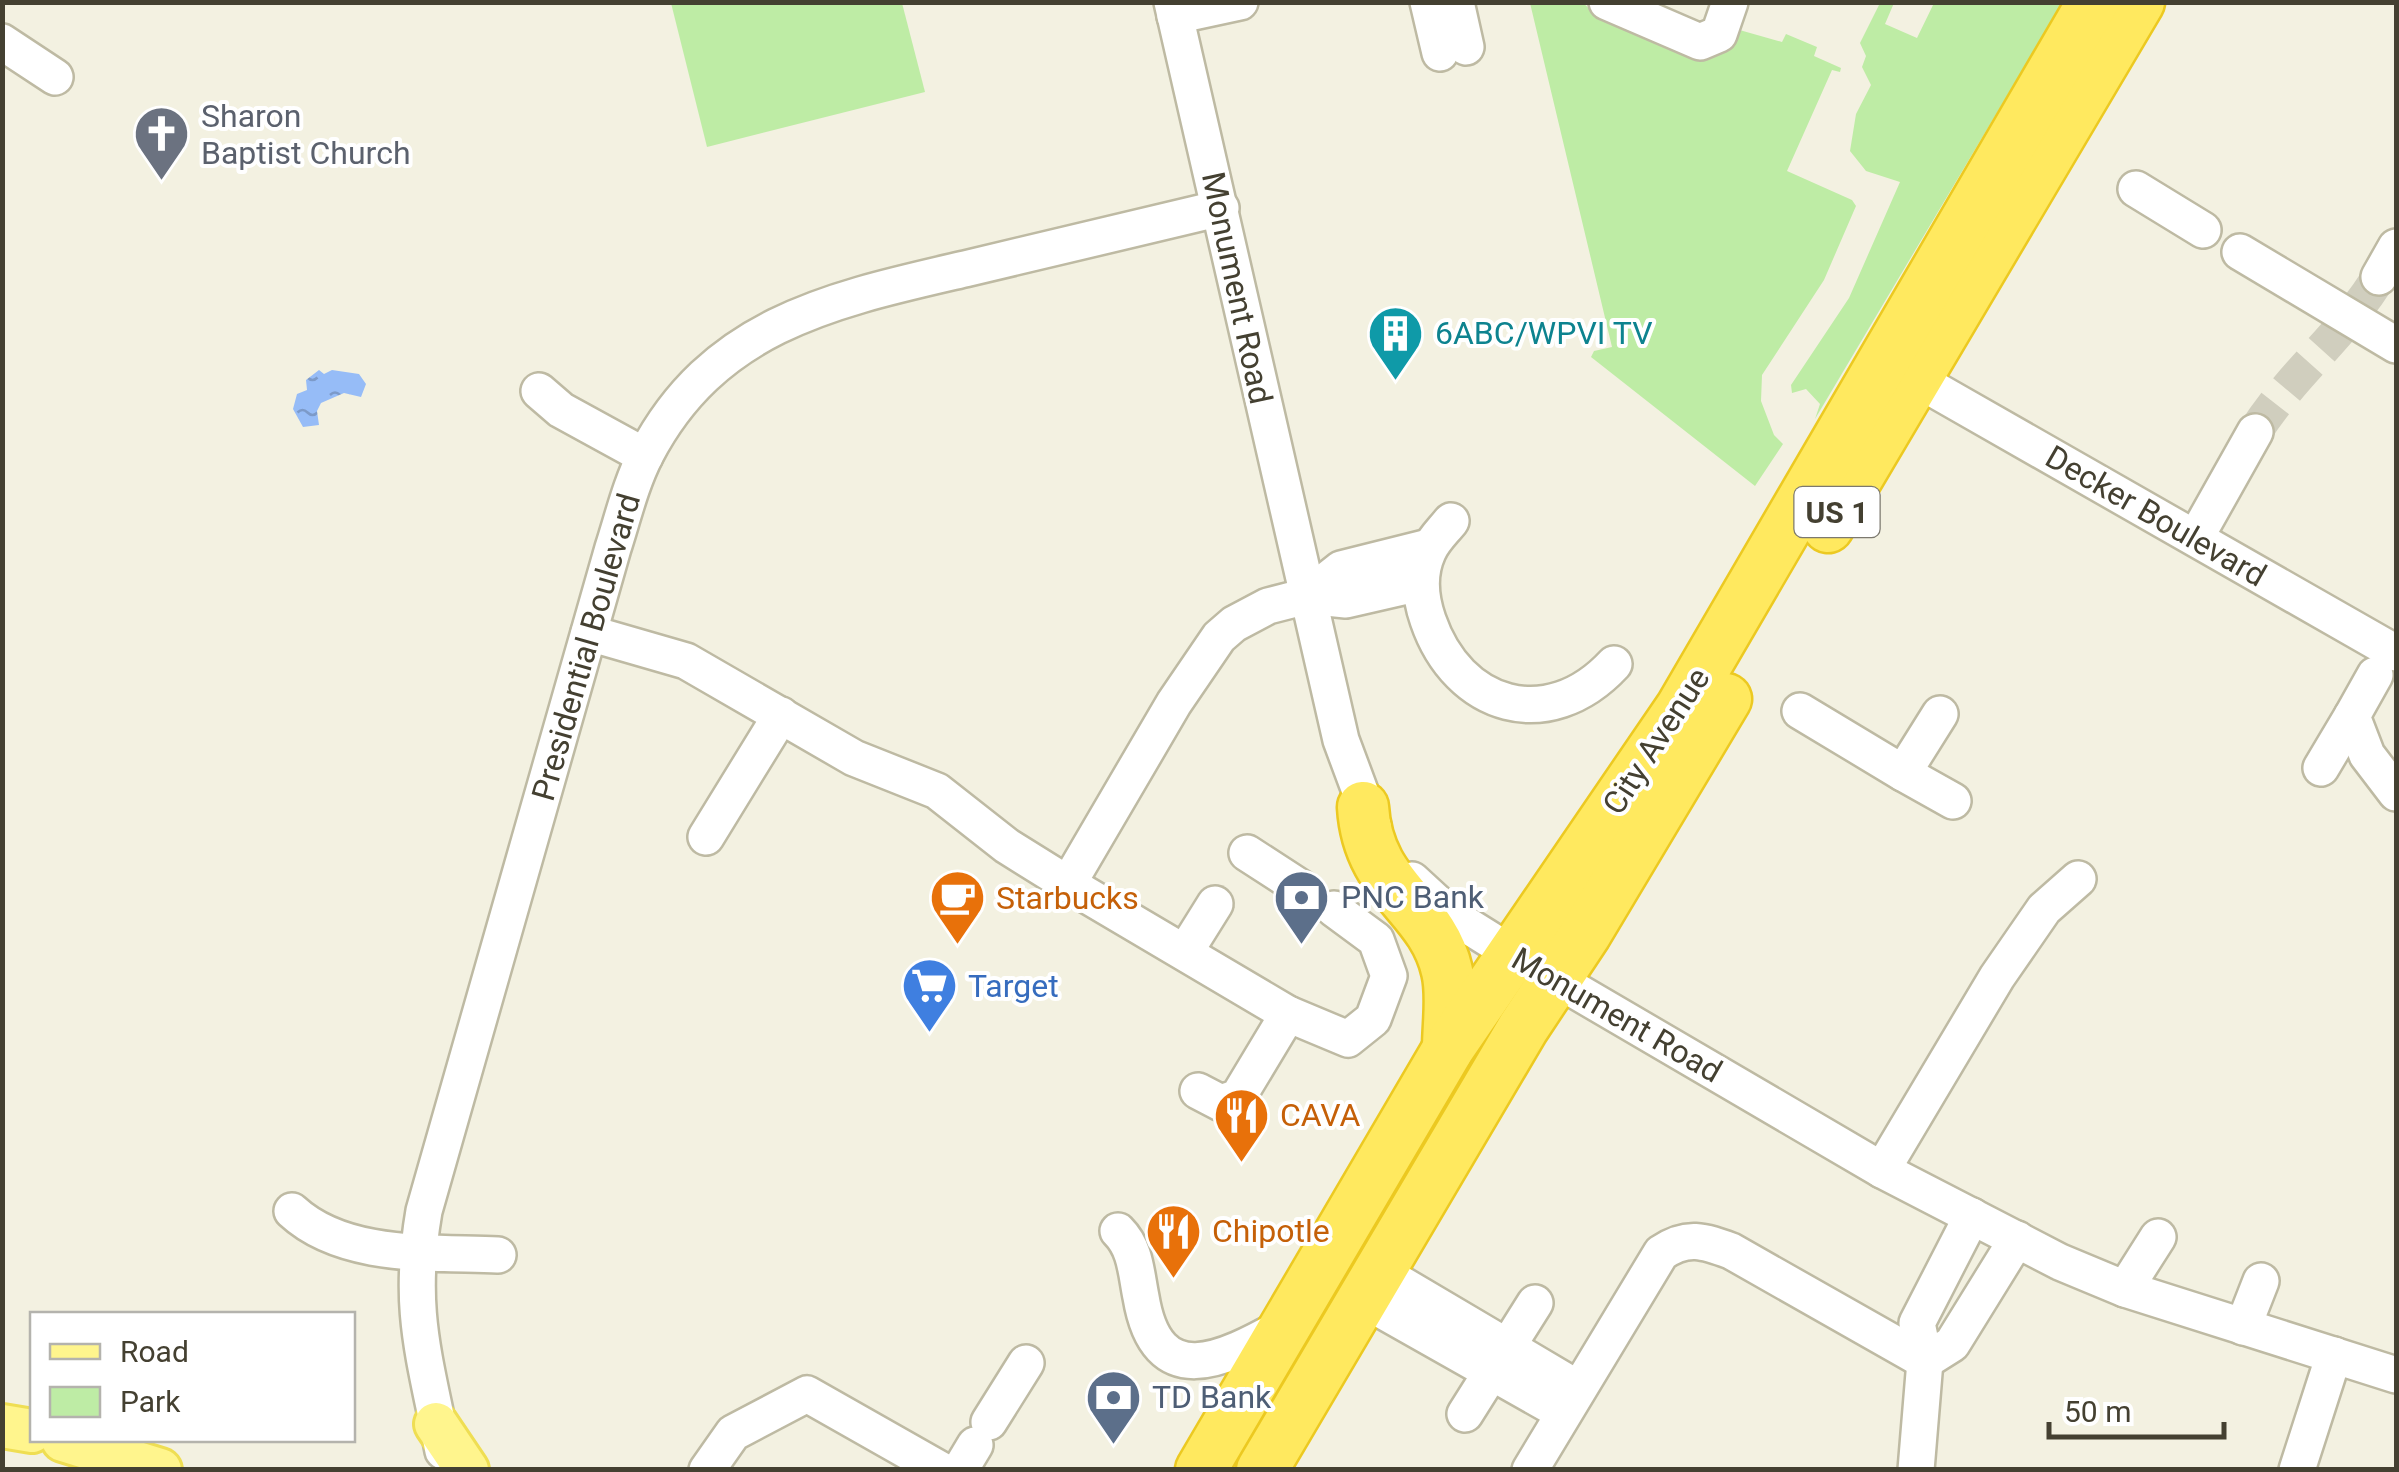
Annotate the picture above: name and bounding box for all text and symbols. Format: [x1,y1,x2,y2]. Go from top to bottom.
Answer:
place label: Sharon Baptist Church [201,97,411,172]
church icon: Sharon Baptist Church [132,104,192,183]
street label: Monument Road [1194,169,1280,407]
building icon: 6ABC/WPVI TV [1366,303,1426,382]
place label: 6ABC/WPVI TV [1435,314,1653,352]
street label: Decker Boulevard [2039,438,2273,594]
road number: US 1 [1794,487,1880,537]
street label: Presidential Boulevard [524,489,648,805]
street label: City Avenue [1595,661,1717,821]
bank icon: PNC Bank [1272,867,1332,946]
cafe icon: Starbucks [927,868,987,947]
place label: PNC Bank [1341,878,1485,916]
place label: Starbucks [996,879,1139,917]
street label: Monument Road [1505,940,1729,1090]
supermarket icon: Target [899,956,959,1035]
place label: Target [968,967,1059,1005]
restaurant icon: CAVA [1211,1085,1271,1164]
place label: CAVA [1280,1096,1361,1134]
restaurant icon: Chipotle [1143,1201,1203,1280]
place label: Chipotle [1212,1212,1330,1250]
legend [30,1312,355,1442]
text: Road [120,1334,189,1369]
bank icon: TD Bank [1083,1367,1143,1446]
scale bar [2049,1377,2224,1439]
place label: TD Bank [1152,1378,1272,1416]
text: Park [120,1384,181,1419]
text: 50 m [2064,1394,2131,1429]

